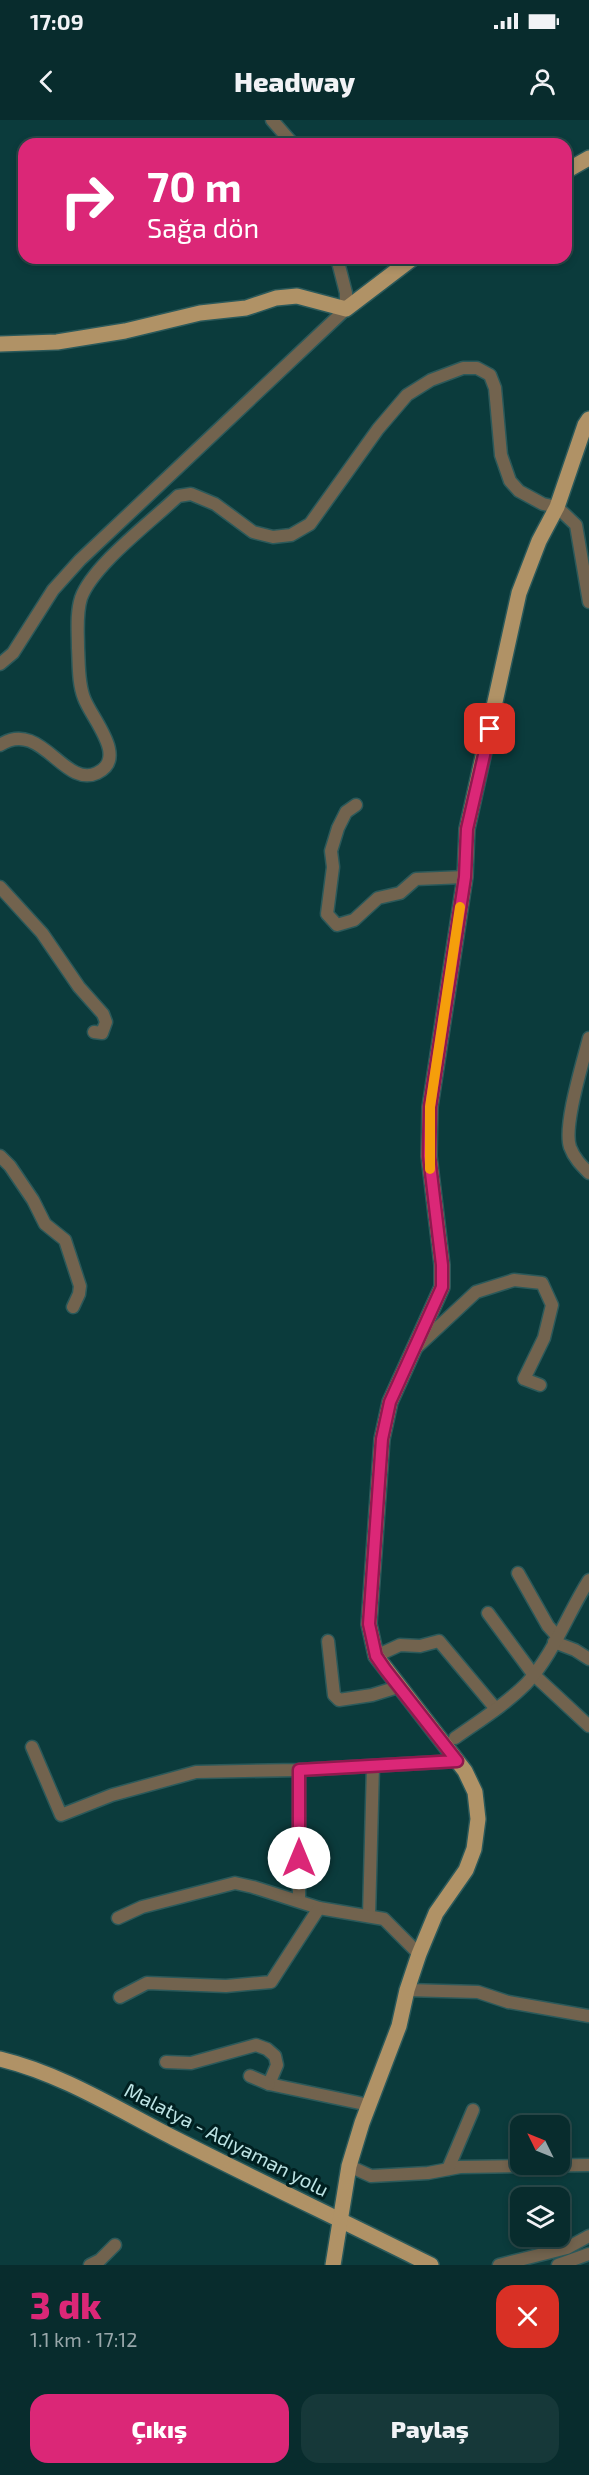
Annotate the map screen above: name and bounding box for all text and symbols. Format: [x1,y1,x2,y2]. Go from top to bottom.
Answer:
text: 17:09 [30,8,84,34]
icon: back [30,65,63,98]
text: Headway [234,65,355,97]
icon: person [526,65,559,98]
text: 70 m [147,160,242,210]
icon: right [48,162,126,240]
text: Sağa dön [147,211,259,243]
pin [464,703,515,754]
icon: arrive [473,712,506,745]
position arrow [267,1826,331,1890]
street label: Malatya - Adıyaman yolu [121,2077,333,2201]
north arrow [510,2115,570,2175]
map controls [510,2115,570,2247]
button: layers [510,2187,570,2247]
text: 3 dk [30,2283,101,2326]
button: close [496,2285,559,2348]
text: 1.1 km · 17:12 [30,2327,138,2351]
button: Çıkış [30,2394,289,2463]
button: Paylaş [301,2394,559,2463]

